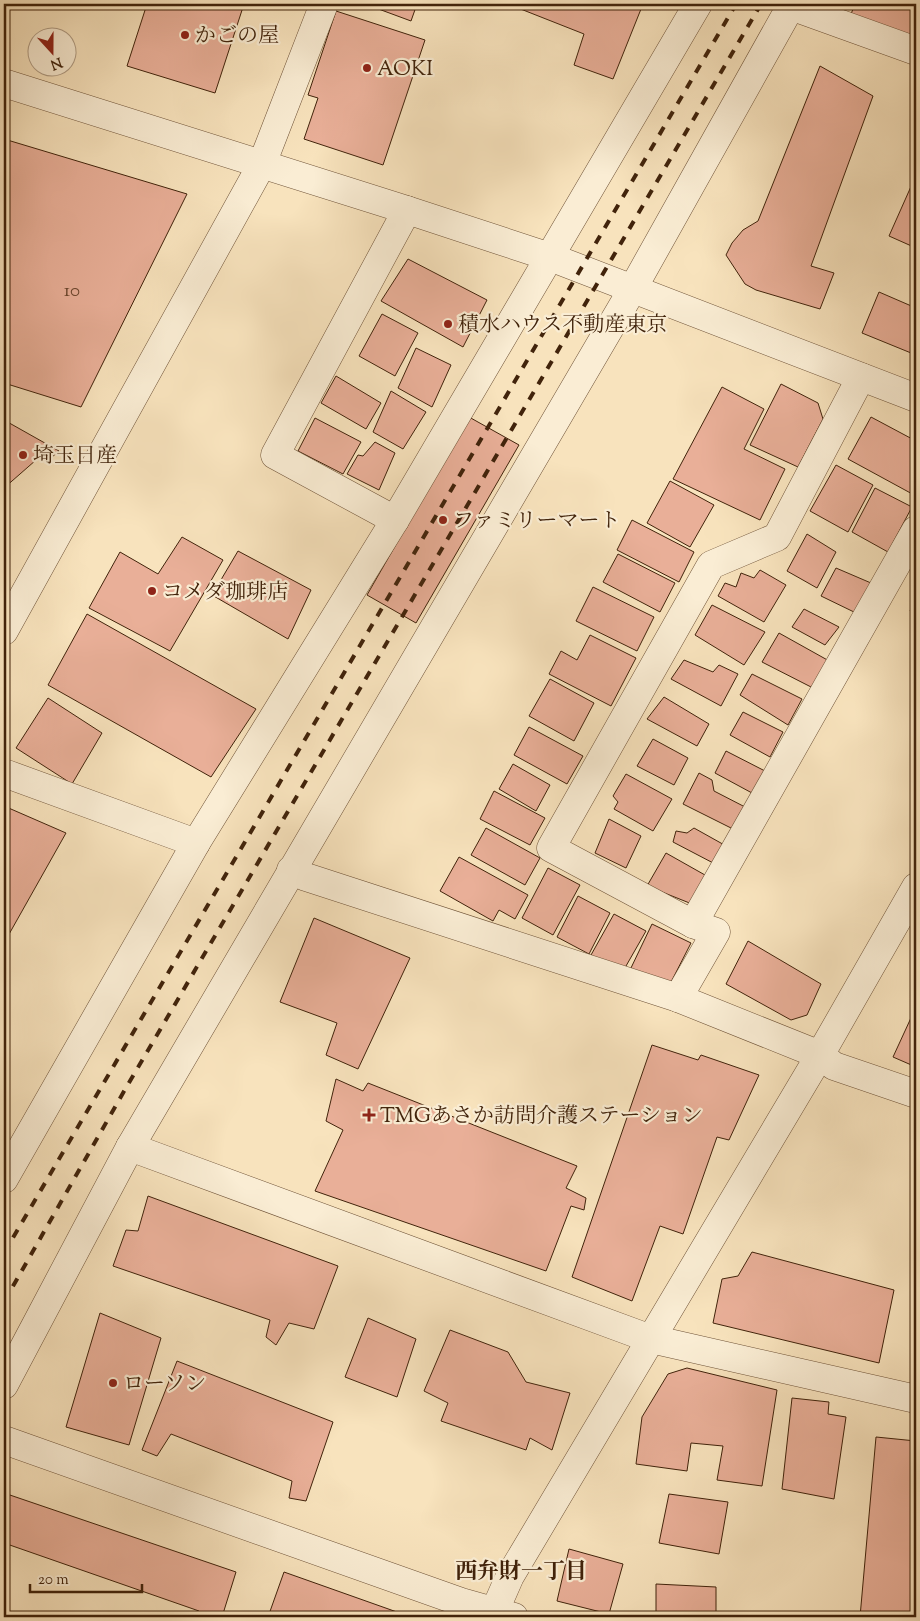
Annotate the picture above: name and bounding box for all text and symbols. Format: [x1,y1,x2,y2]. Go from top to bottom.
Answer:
place label: かごの屋 [195,22,279,52]
north arrow [28,28,78,78]
marker: かごの屋 [179,29,191,41]
text: N [47,51,65,74]
place label: AOKI [377,55,433,85]
marker: AOKI [361,62,373,74]
house number: 10 [64,278,80,305]
place label: 積水ハウス不動産東京 [458,311,667,341]
marker: 積水ハウス不動産東京 [442,318,454,330]
place label: 埼玉日産 [33,442,117,472]
marker: 埼玉日産 [17,449,29,461]
place label: ファミリーマート [453,507,621,537]
marker: ファミリーマート [437,514,449,526]
place label: コメダ珈琲店 [162,578,288,608]
marker: コメダ珈琲店 [146,585,158,597]
place label: TMGあさか訪問介護ステーション [380,1102,703,1132]
marker: TMGあさか訪問介護ステーション [362,1108,376,1122]
place label: ローソン [123,1370,206,1400]
marker: ローソン [107,1377,119,1389]
district label: 西弁財一丁目 [455,1557,587,1589]
scale bar [30,1561,142,1593]
text: 20 m [38,1570,69,1591]

